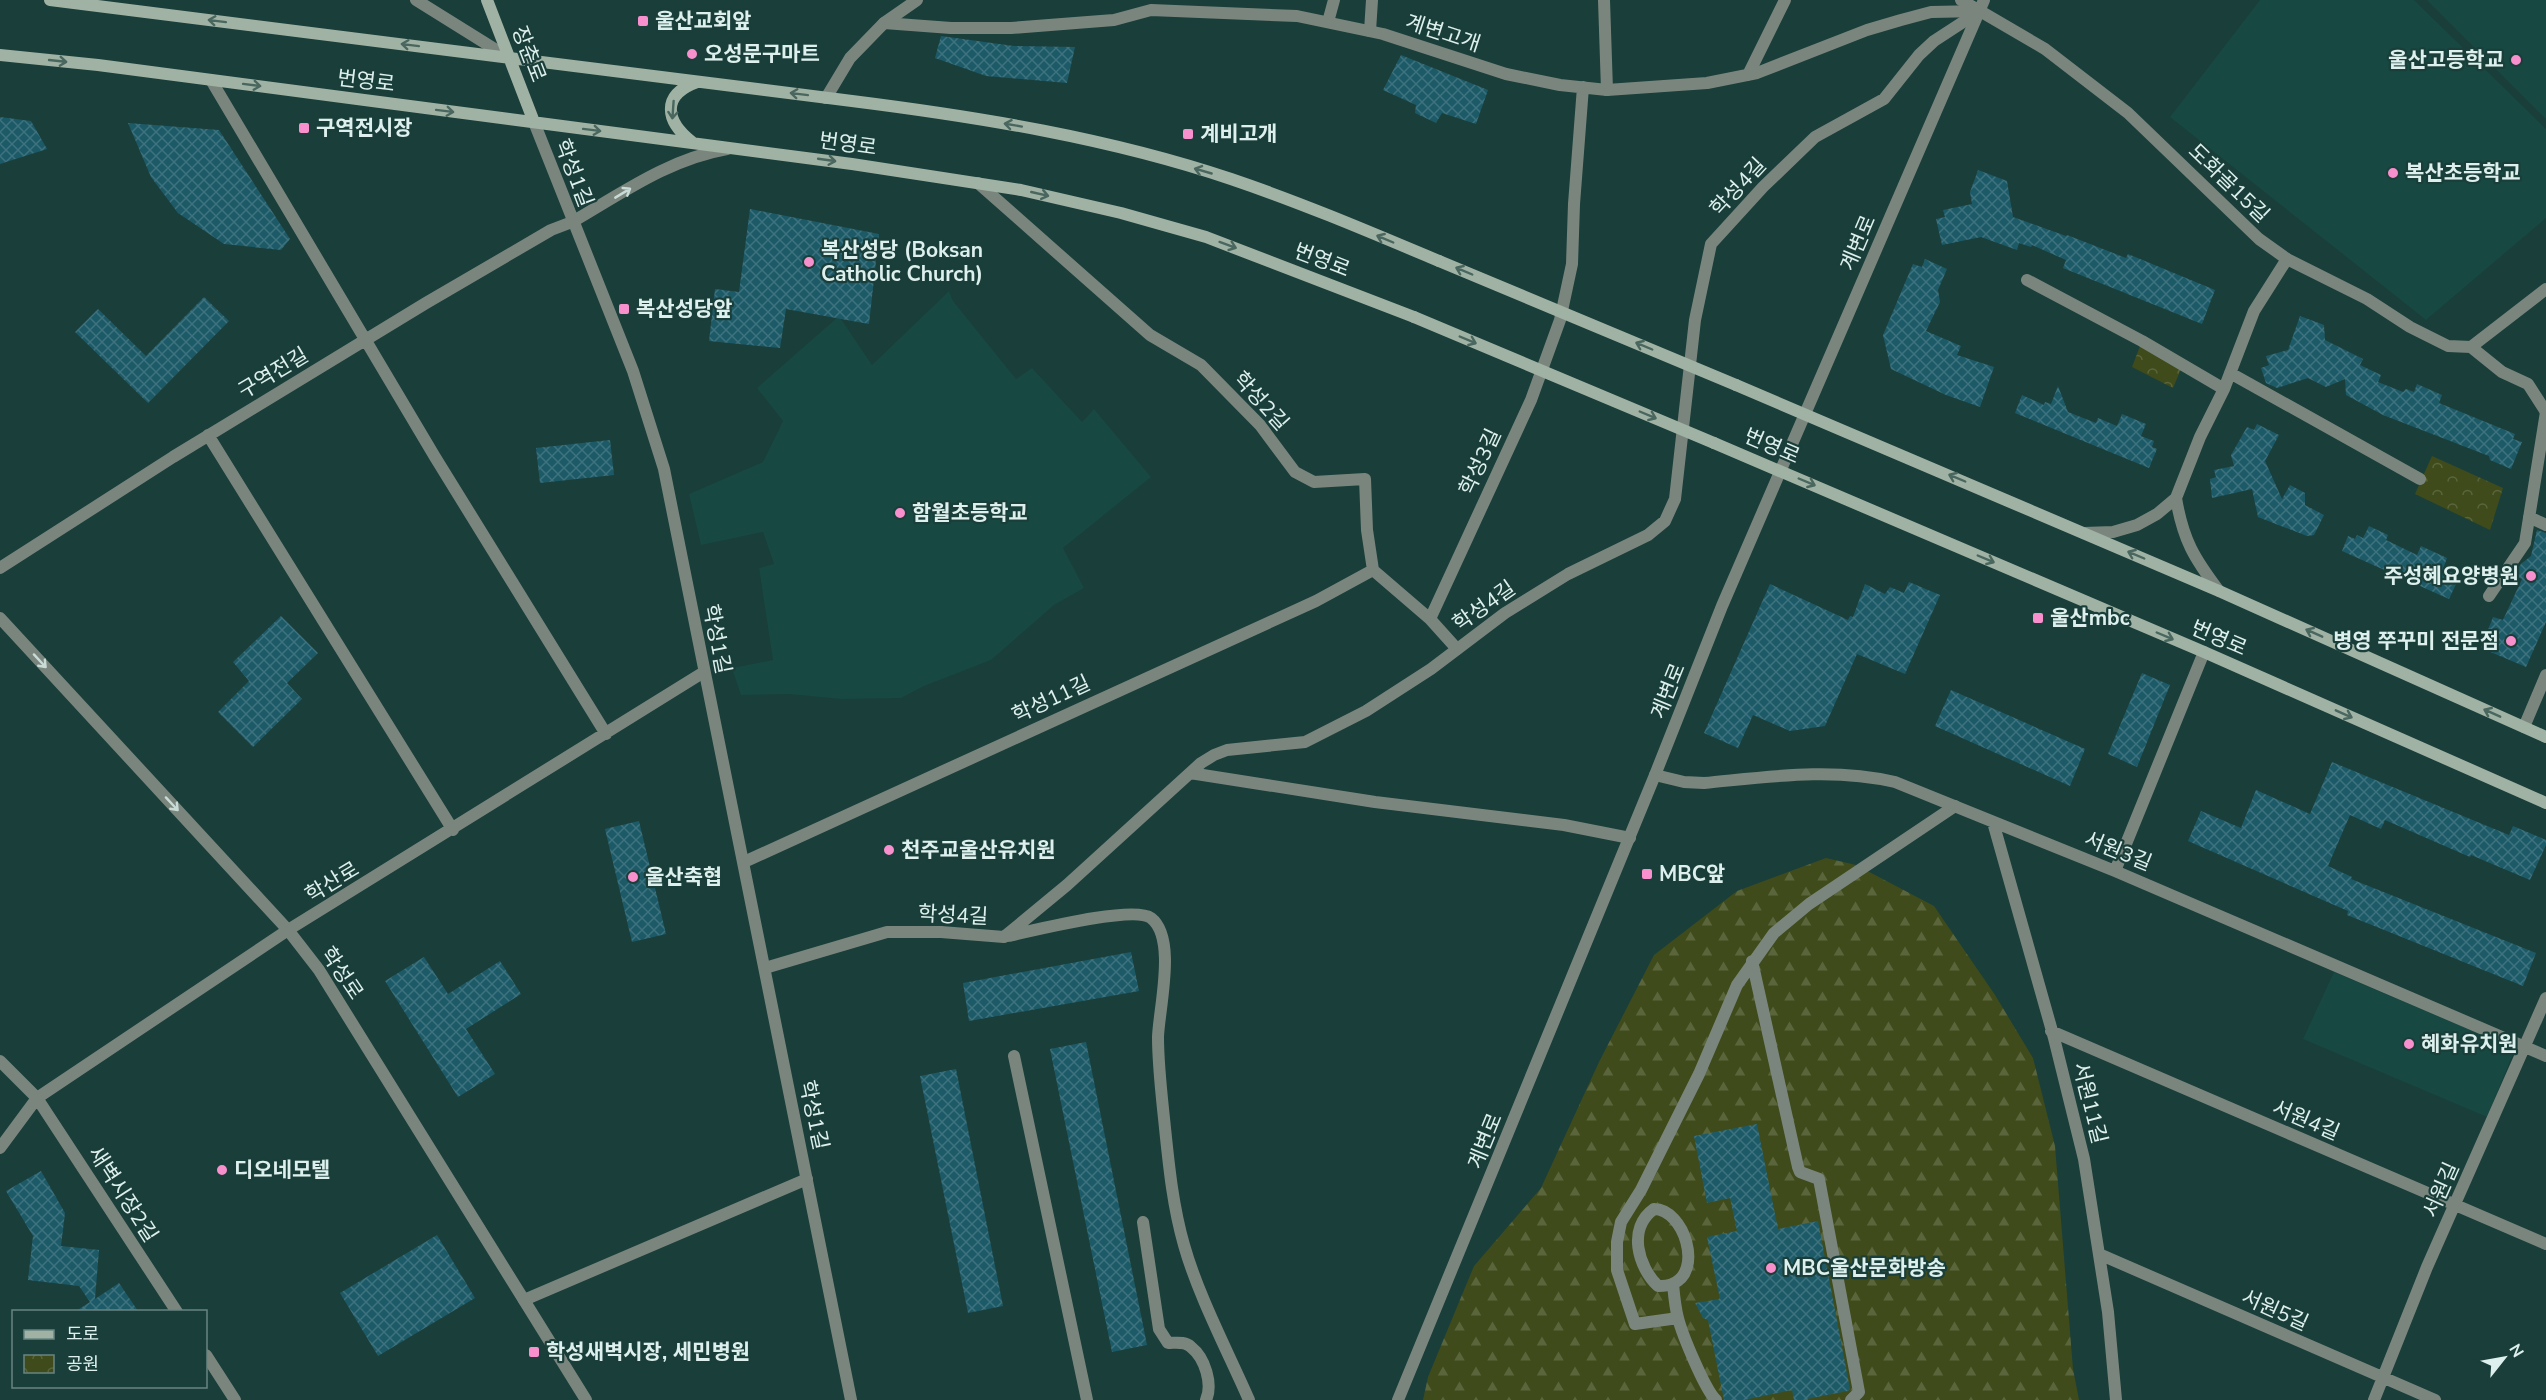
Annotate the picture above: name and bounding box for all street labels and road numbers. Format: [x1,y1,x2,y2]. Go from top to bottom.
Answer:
street label: 계변고개 [1402,8,1484,58]
street label: 장춘로 [506,22,552,86]
street label: 번영로 [336,64,396,98]
street label: 번영로 [817,126,879,162]
street label: 학성1길 [548,135,600,211]
street label: 도화골15길 [2182,137,2276,229]
street label: 학성4길 [1704,152,1772,222]
street label: 계변로 [1834,211,1882,275]
street label: 번영로 [1290,237,1354,283]
street label: 구역전길 [233,341,313,405]
street label: 학성2길 [1227,365,1295,437]
street label: 번영로 [1740,422,1804,470]
street label: 학성3길 [1452,424,1508,500]
street label: 학성4길 [1447,574,1521,638]
street label: 학성1길 [697,602,737,676]
street label: 번영로 [2187,614,2251,662]
street label: 계변로 [1644,659,1692,723]
street label: 학성11길 [1007,669,1095,729]
street label: 서원3길 [2080,825,2156,877]
street label: 학산로 [300,855,364,909]
street label: 학성4길 [917,899,989,931]
street label: 학성로 [314,941,370,1005]
street label: 서원11길 [2066,1059,2114,1147]
street label: 학성1길 [793,1078,835,1152]
street label: 서원4길 [2268,1093,2344,1147]
street label: 계변로 [1461,1109,1509,1173]
street label: 새벽시장2길 [82,1141,164,1247]
street label: 서원길 [2416,1158,2466,1222]
street label: 서원5길 [2237,1283,2313,1337]

